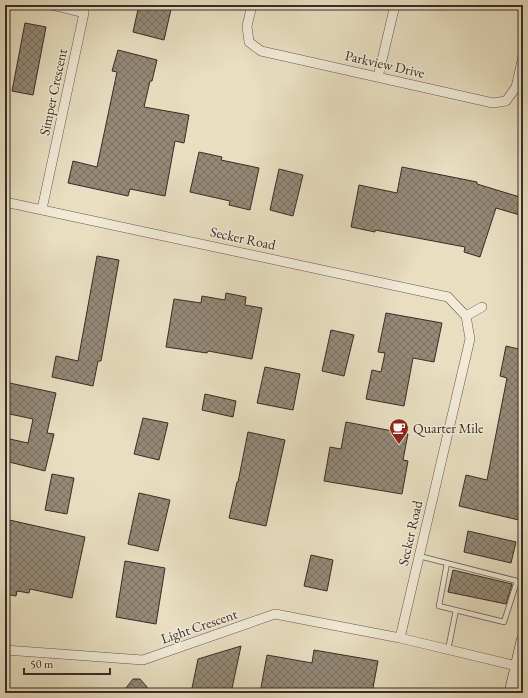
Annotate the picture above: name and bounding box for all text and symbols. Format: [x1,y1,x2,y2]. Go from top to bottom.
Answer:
street label: Simper Crescent [35,46,71,137]
street label: Parkview Drive [343,46,427,82]
street label: Secker Road [209,222,278,254]
cafe icon: Quarter Mile [388,417,410,445]
place label: Quarter Mile [413,419,484,437]
street label: Secker Road [394,498,426,567]
street label: Light Crescent [159,604,240,647]
scale bar [24,650,110,676]
text: 50 m [30,656,54,672]

